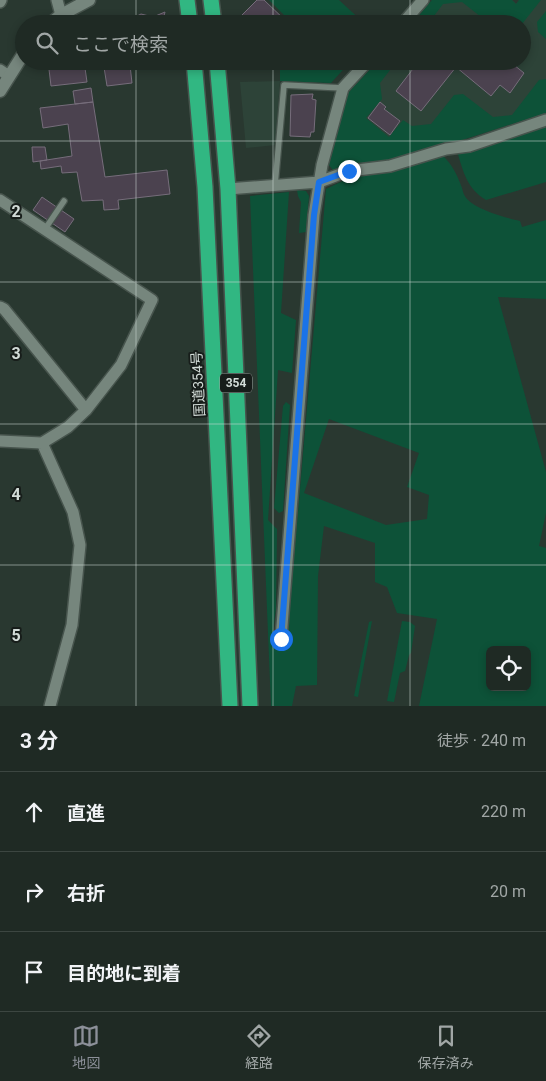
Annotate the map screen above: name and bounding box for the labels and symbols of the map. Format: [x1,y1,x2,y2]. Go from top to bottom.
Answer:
route end [338,160,361,183]
text: 2 [11,202,21,221]
text: 3 [11,344,21,363]
street label: 国道354号 [188,351,208,417]
road number: 354 [220,373,252,392]
text: 4 [11,485,21,504]
text: 5 [11,626,21,645]
route start [270,628,293,651]

